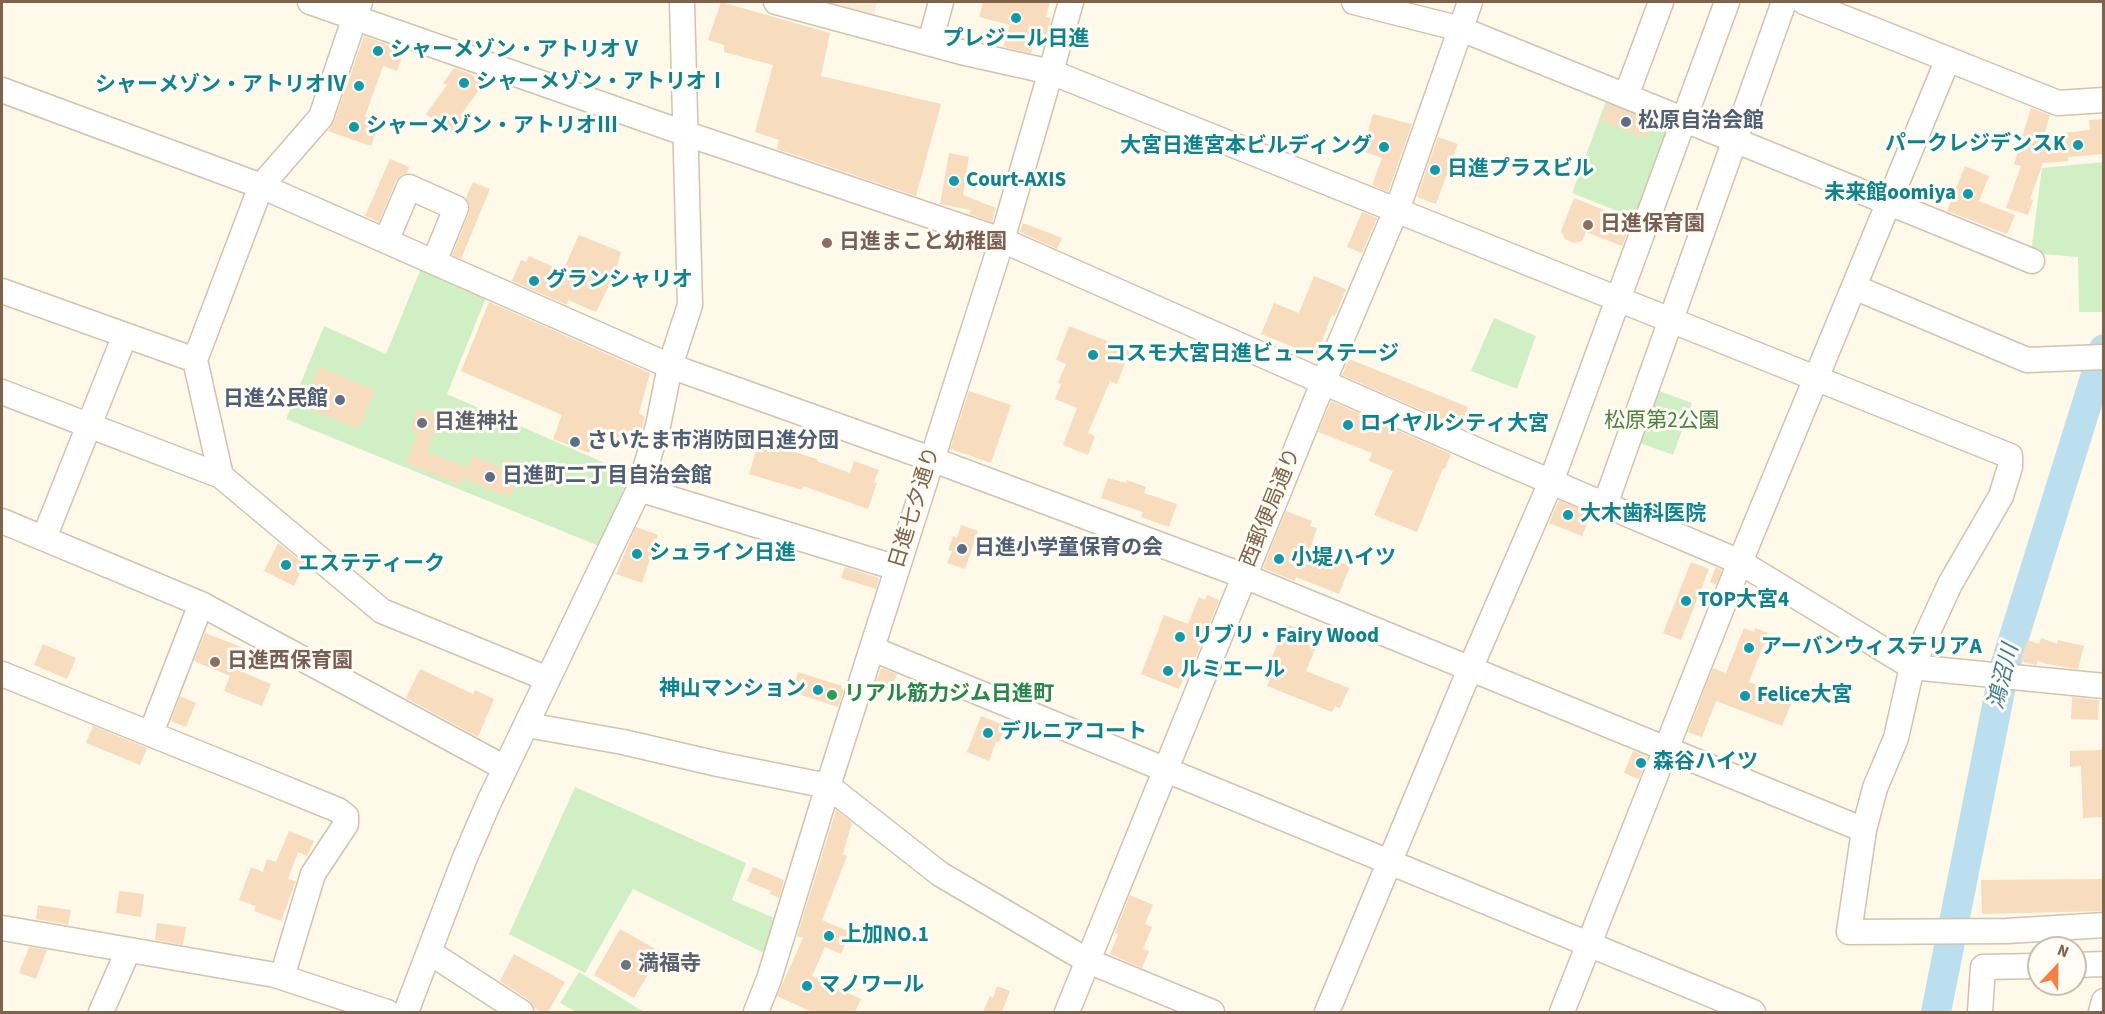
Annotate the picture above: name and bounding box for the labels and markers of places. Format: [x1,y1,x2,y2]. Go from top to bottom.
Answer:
marker: プレジール日進 [1009,11,1023,25]
place label: プレジール日進 [943,27,1089,53]
place label: シャーメゾン・アトリオⅤ [390,38,642,64]
marker: シャーメゾン・アトリオⅤ [371,44,385,58]
place label: シャーメゾン・アトリオⅠ [476,70,728,96]
place label: シャーメゾン・アトリオⅣ [95,73,347,99]
marker: シャーメゾン・アトリオⅠ [457,76,471,90]
marker: シャーメゾン・アトリオⅣ [352,79,366,93]
place label: 松原自治会館 [1638,109,1764,135]
place label: シャーメゾン・アトリオⅢ [366,114,618,140]
marker: 松原自治会館 [1619,115,1633,129]
marker: シャーメゾン・アトリオⅢ [347,120,361,134]
place label: パークレジデンスK [1885,132,2066,158]
place label: 大宮日進宮本ビルディング [1120,134,1372,160]
marker: パークレジデンスK [2071,138,2085,152]
marker: 大宮日進宮本ビルディング [1377,140,1391,154]
place label: 日進プラスビル [1447,157,1594,183]
marker: 日進プラスビル [1428,163,1442,177]
place label: Court-AXIS [966,168,1066,194]
marker: Court-AXIS [947,174,961,188]
place label: 未来館oomiya [1824,181,1956,207]
marker: 未来館oomiya [1961,187,1975,201]
place label: 日進保育園 [1600,212,1705,238]
marker: 日進保育園 [1581,218,1595,232]
place label: 日進まこと幼稚園 [839,230,1007,256]
marker: 日進まこと幼稚園 [820,236,834,250]
place label: グランシャリオ [546,268,693,294]
marker: グランシャリオ [527,274,541,288]
place label: コスモ大宮日進ビューステージ [1105,342,1399,368]
marker: コスモ大宮日進ビューステージ [1086,348,1100,362]
place label: 日進公民館 [223,387,328,413]
marker: 日進公民館 [333,393,347,407]
place label: 日進神社 [434,410,518,436]
place label: ロイヤルシティ大宮 [1360,412,1549,438]
marker: 日進神社 [415,416,429,430]
marker: ロイヤルシティ大宮 [1341,418,1355,432]
place label: さいたま市消防団日進分団 [587,429,839,455]
marker: さいたま市消防団日進分団 [568,435,582,449]
place label: 日進町二丁目自治会館 [502,464,712,490]
marker: 日進町二丁目自治会館 [483,470,497,484]
place label: 大木歯科医院 [1580,502,1706,528]
marker: 大木歯科医院 [1561,508,1575,522]
place label: 日進小学童保育の会 [974,536,1163,562]
place label: シュライン日進 [649,541,796,567]
marker: 日進小学童保育の会 [955,542,969,556]
place label: 小堤ハイツ [1291,546,1396,572]
marker: シュライン日進 [630,547,644,561]
place label: エステティーク [298,552,445,578]
marker: 小堤ハイツ [1272,552,1286,566]
marker: エステティーク [279,558,293,572]
place label: TOP大宮4 [1698,588,1789,614]
marker: TOP大宮4 [1679,594,1693,608]
place label: リブリ・Fairy Wood [1192,624,1379,650]
marker: リブリ・Fairy Wood [1173,630,1187,644]
place label: アーバンウィステリアA [1761,635,1982,661]
marker: アーバンウィステリアA [1742,641,1756,655]
place label: 日進西保育園 [227,649,353,675]
marker: 日進西保育園 [208,655,222,669]
place label: ルミエール [1180,658,1285,684]
marker: ルミエール [1161,664,1175,678]
place label: 神山マンション [659,677,806,703]
place label: リアル筋力ジム日進町 [844,682,1054,708]
marker: 神山マンション [811,683,825,697]
place label: Felice大宮 [1757,683,1852,709]
marker: リアル筋力ジム日進町 [825,688,839,702]
marker: Felice大宮 [1738,689,1752,703]
place label: デルニアコート [1000,720,1147,746]
marker: デルニアコート [981,726,995,740]
place label: 森谷ハイツ [1653,750,1758,776]
marker: 森谷ハイツ [1634,756,1648,770]
place label: 上加NO.1 [841,923,929,949]
marker: 上加NO.1 [822,929,836,943]
place label: 満福寺 [638,952,701,978]
marker: 満福寺 [619,958,633,972]
place label: マノワール [819,973,924,999]
marker: マノワール [800,979,814,993]

